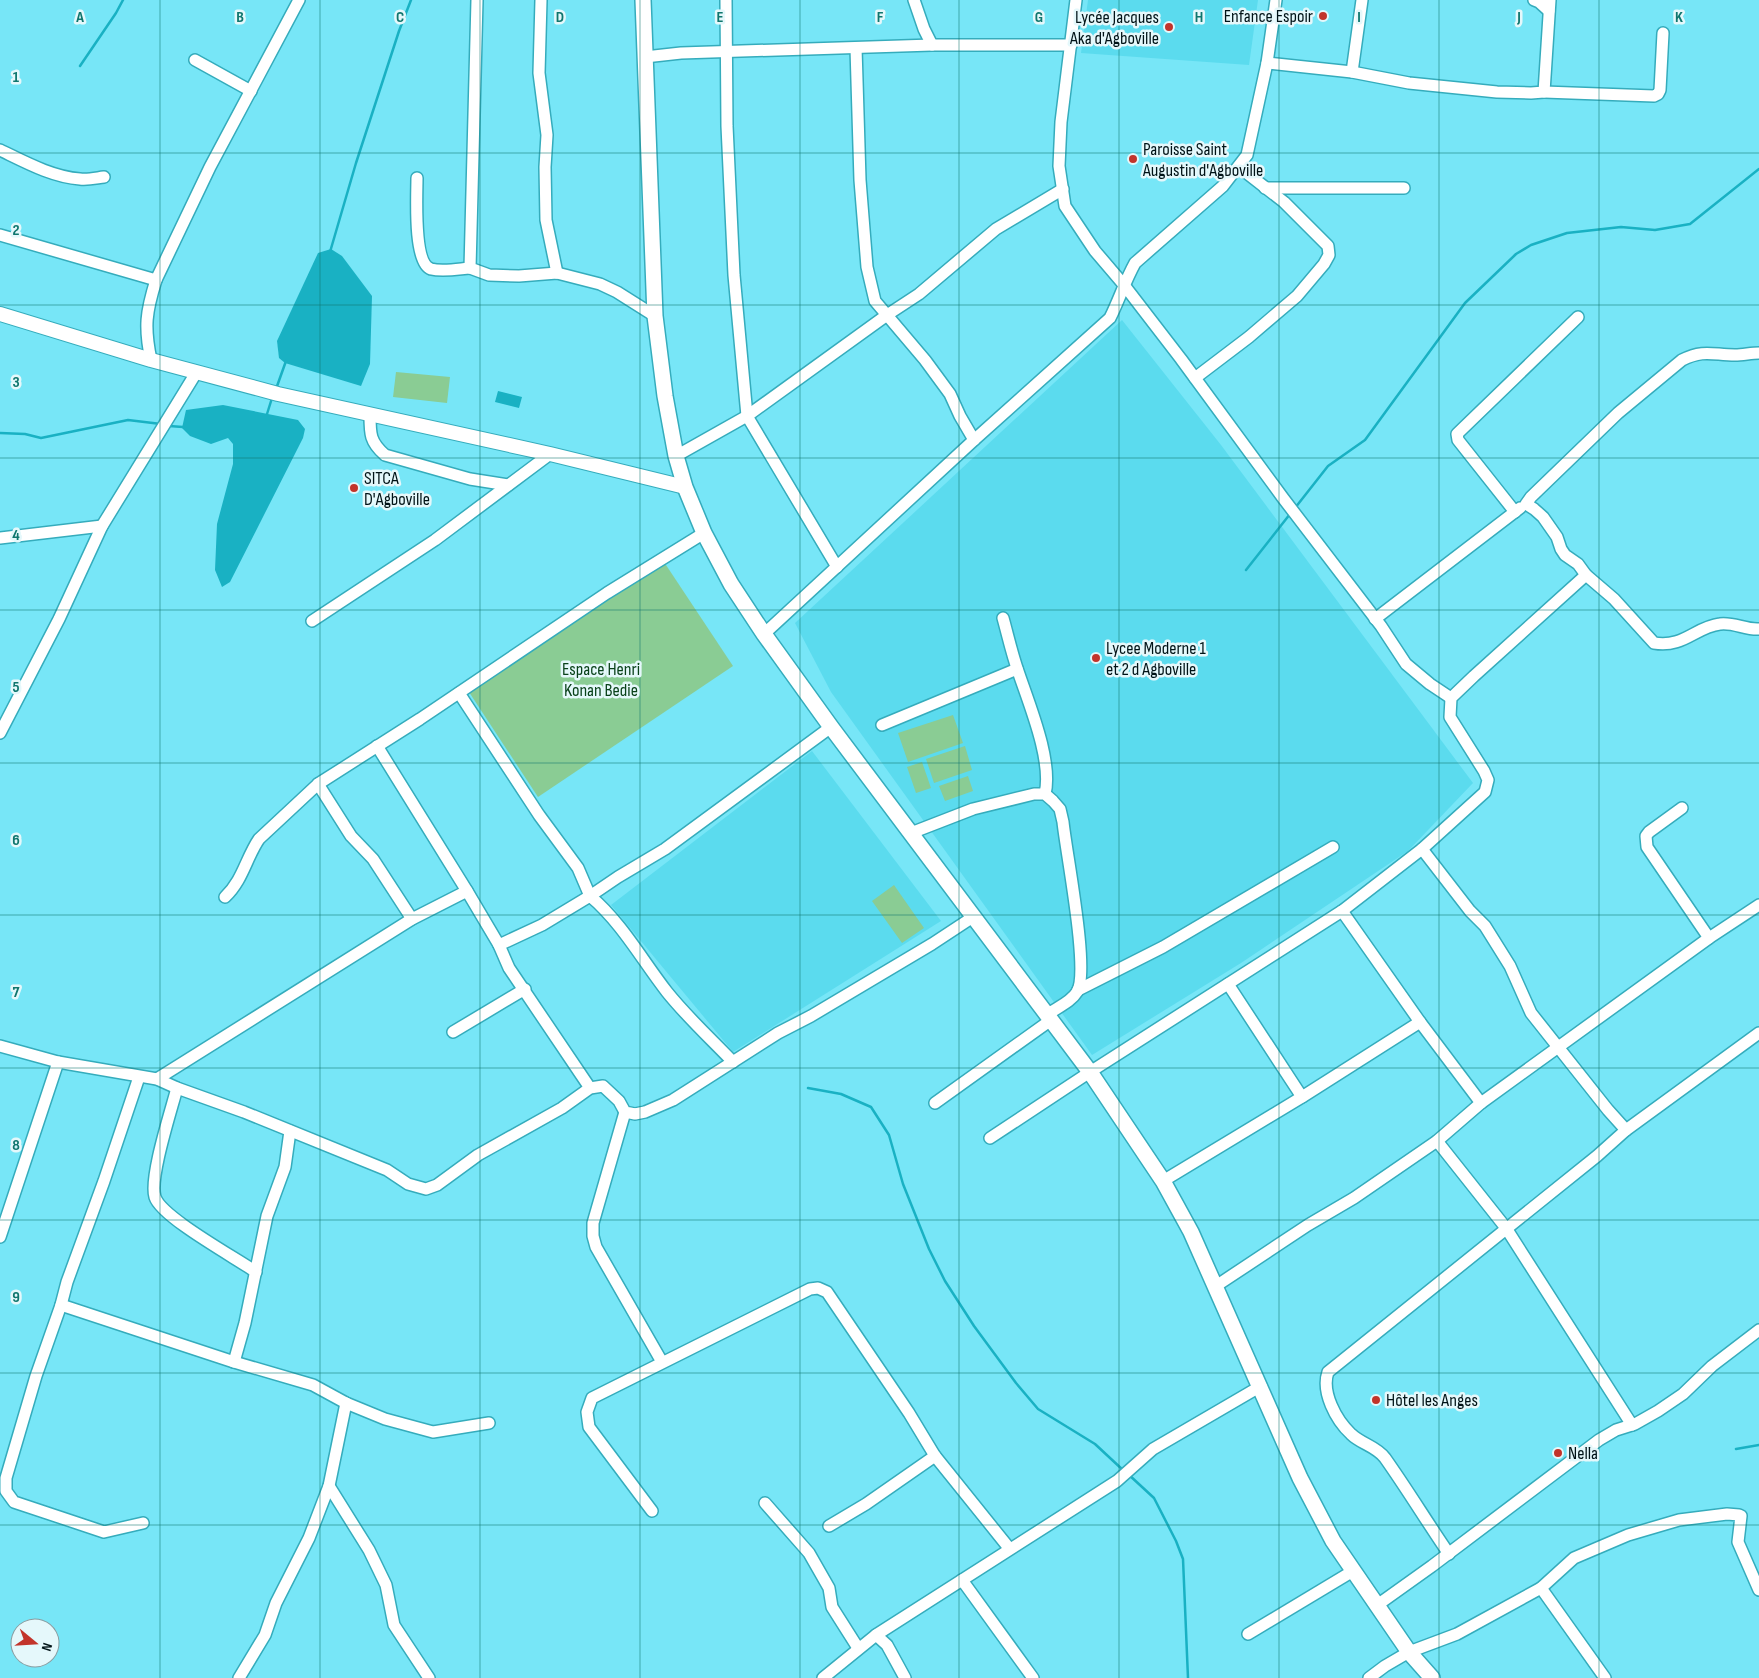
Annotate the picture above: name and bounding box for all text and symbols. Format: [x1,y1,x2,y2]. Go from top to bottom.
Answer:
place label: Enfance Espoir [1224,6,1313,27]
place label: Lycée Jacques Aka d'Agboville [1069,7,1159,49]
text: A [75,8,84,27]
text: B [236,8,244,27]
text: C [396,8,404,27]
text: D [556,8,564,27]
text: E [717,8,724,27]
text: F [877,8,884,27]
text: G [1035,8,1043,27]
text: H [1195,8,1203,27]
text: I [1357,8,1361,27]
text: J [1516,8,1521,27]
text: K [1675,8,1683,27]
marker: Enfance Espoir [1317,10,1329,22]
marker: Lycée Jacques Aka d'Agboville [1163,21,1175,33]
text: 1 [13,68,20,87]
place label: Paroisse Saint Augustin d'Agboville [1142,139,1263,181]
marker: Paroisse Saint Augustin d'Agboville [1127,153,1139,165]
text: 2 [12,221,20,240]
text: 3 [12,373,20,392]
place label: SITCA D'Agboville [364,468,430,510]
marker: SITCA D'Agboville [348,482,360,494]
text: 4 [12,526,20,545]
place label: Lycee Moderne 1 et 2 d Agboville [1106,638,1206,680]
marker: Lycee Moderne 1 et 2 d Agboville [1090,652,1102,664]
park label: Espace Henri Konan Bedie [562,659,640,701]
text: 5 [12,678,20,697]
text: 6 [12,831,20,850]
text: 7 [13,983,20,1002]
text: 8 [12,1136,20,1155]
text: 9 [12,1288,20,1307]
place label: Hôtel les Anges [1386,1390,1478,1411]
marker: Hôtel les Anges [1370,1394,1382,1406]
place label: Nella [1568,1443,1598,1464]
marker: Nella [1552,1447,1564,1459]
north arrow [10,1618,60,1668]
text: N [38,1641,56,1653]

